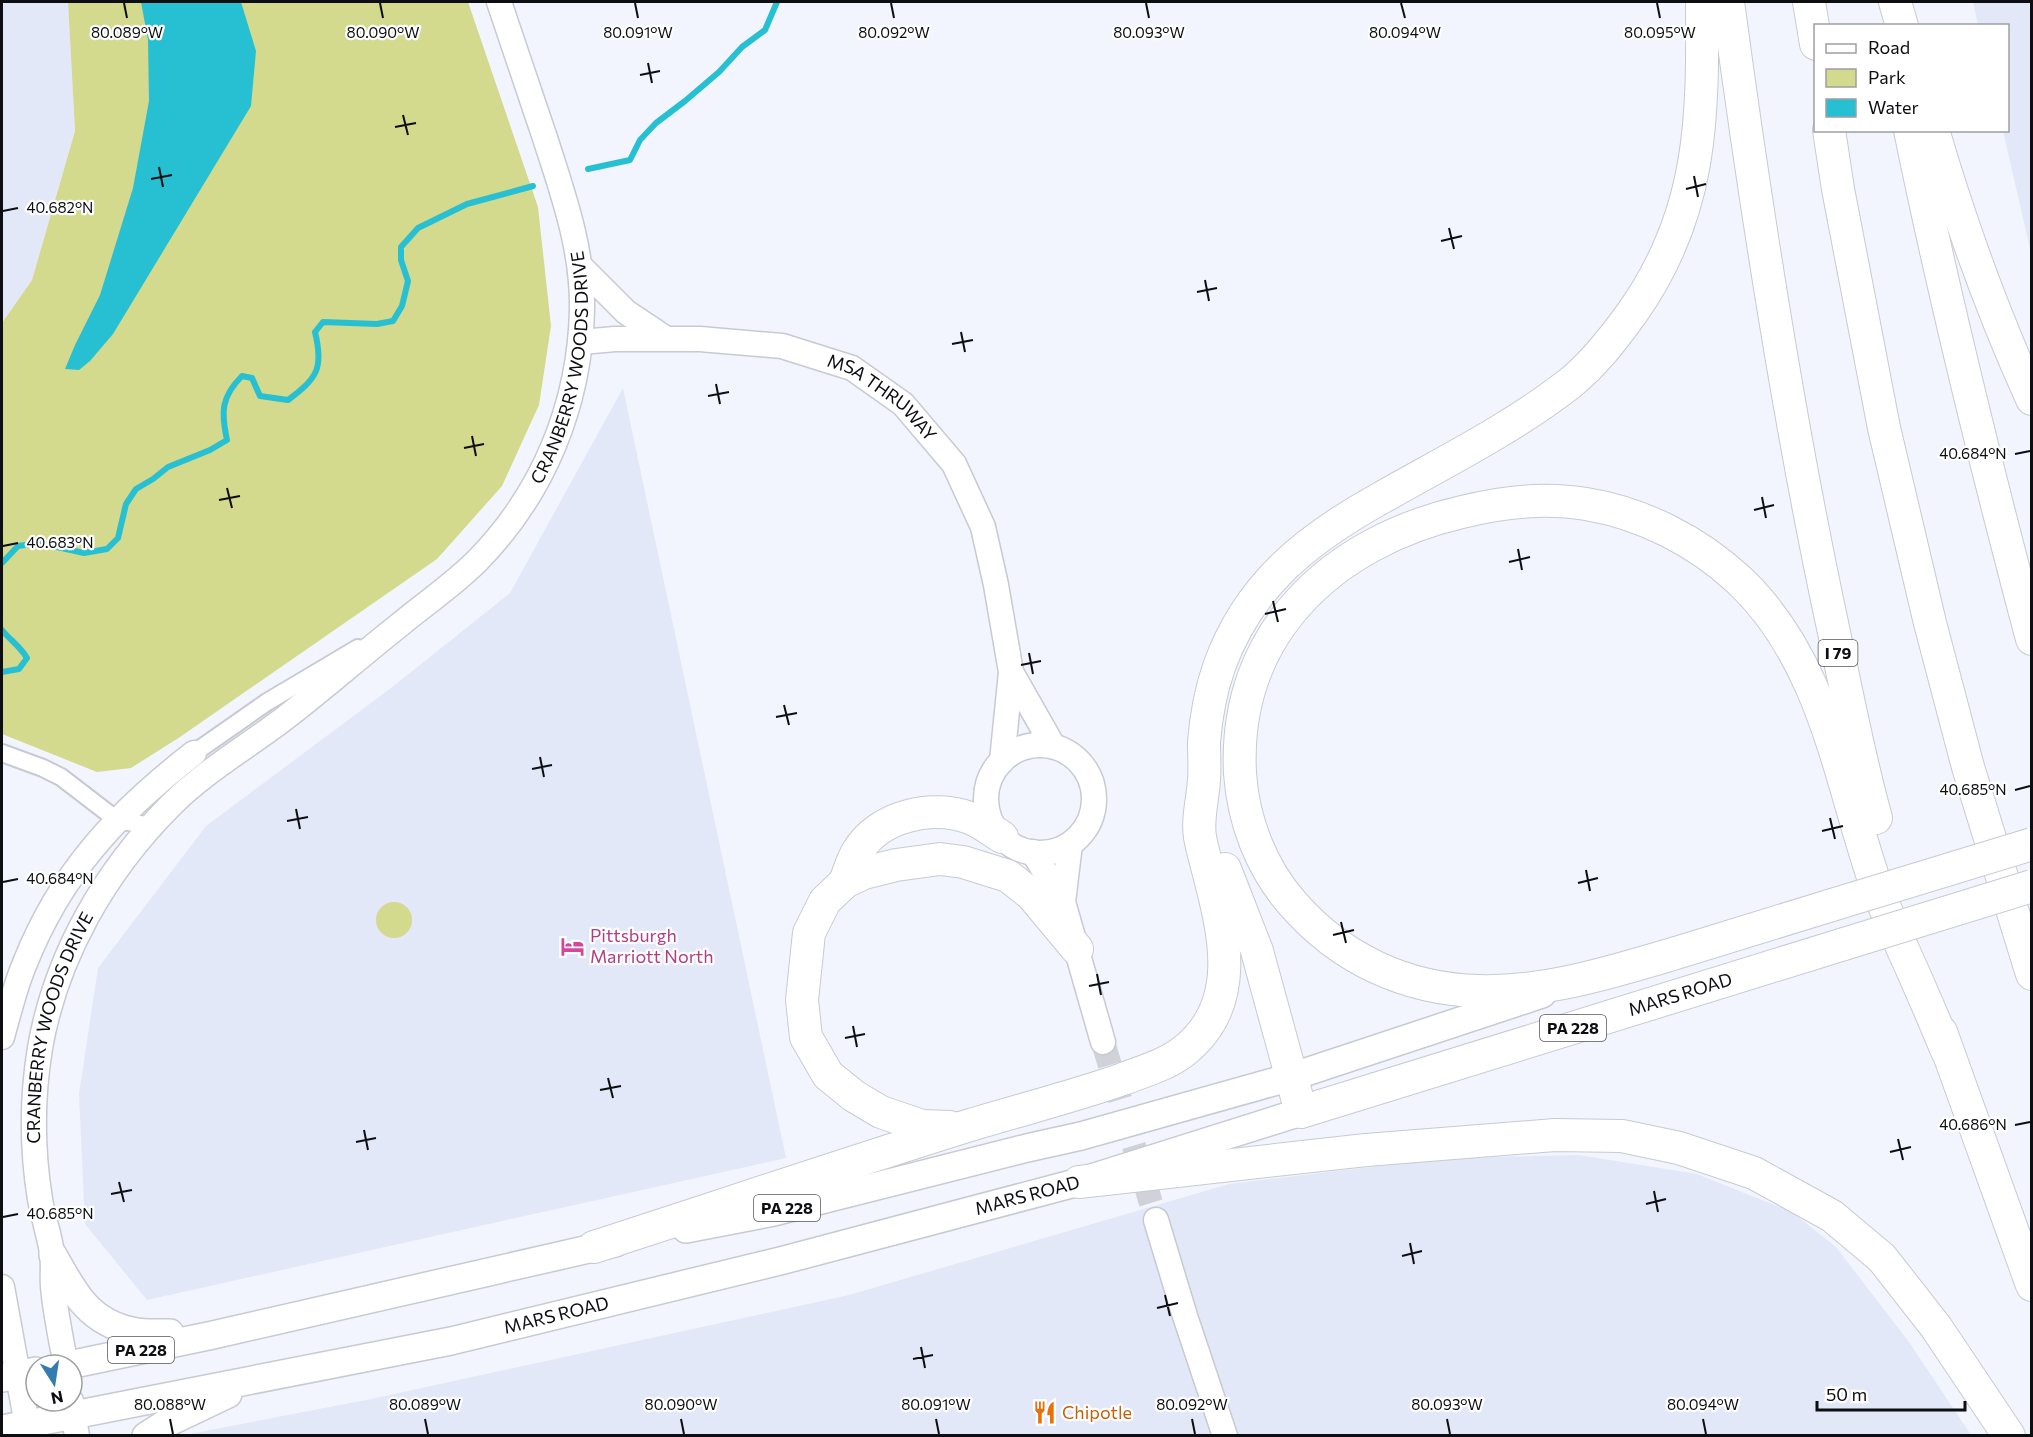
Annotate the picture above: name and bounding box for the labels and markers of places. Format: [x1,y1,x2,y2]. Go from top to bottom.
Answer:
place label: Pittsburgh Marriott North [590,924,714,967]
hotel icon: Pittsburgh Marriott North [559,933,585,959]
restaurant icon: Chipotle [1031,1400,1057,1426]
place label: Chipotle [1062,1401,1132,1423]

